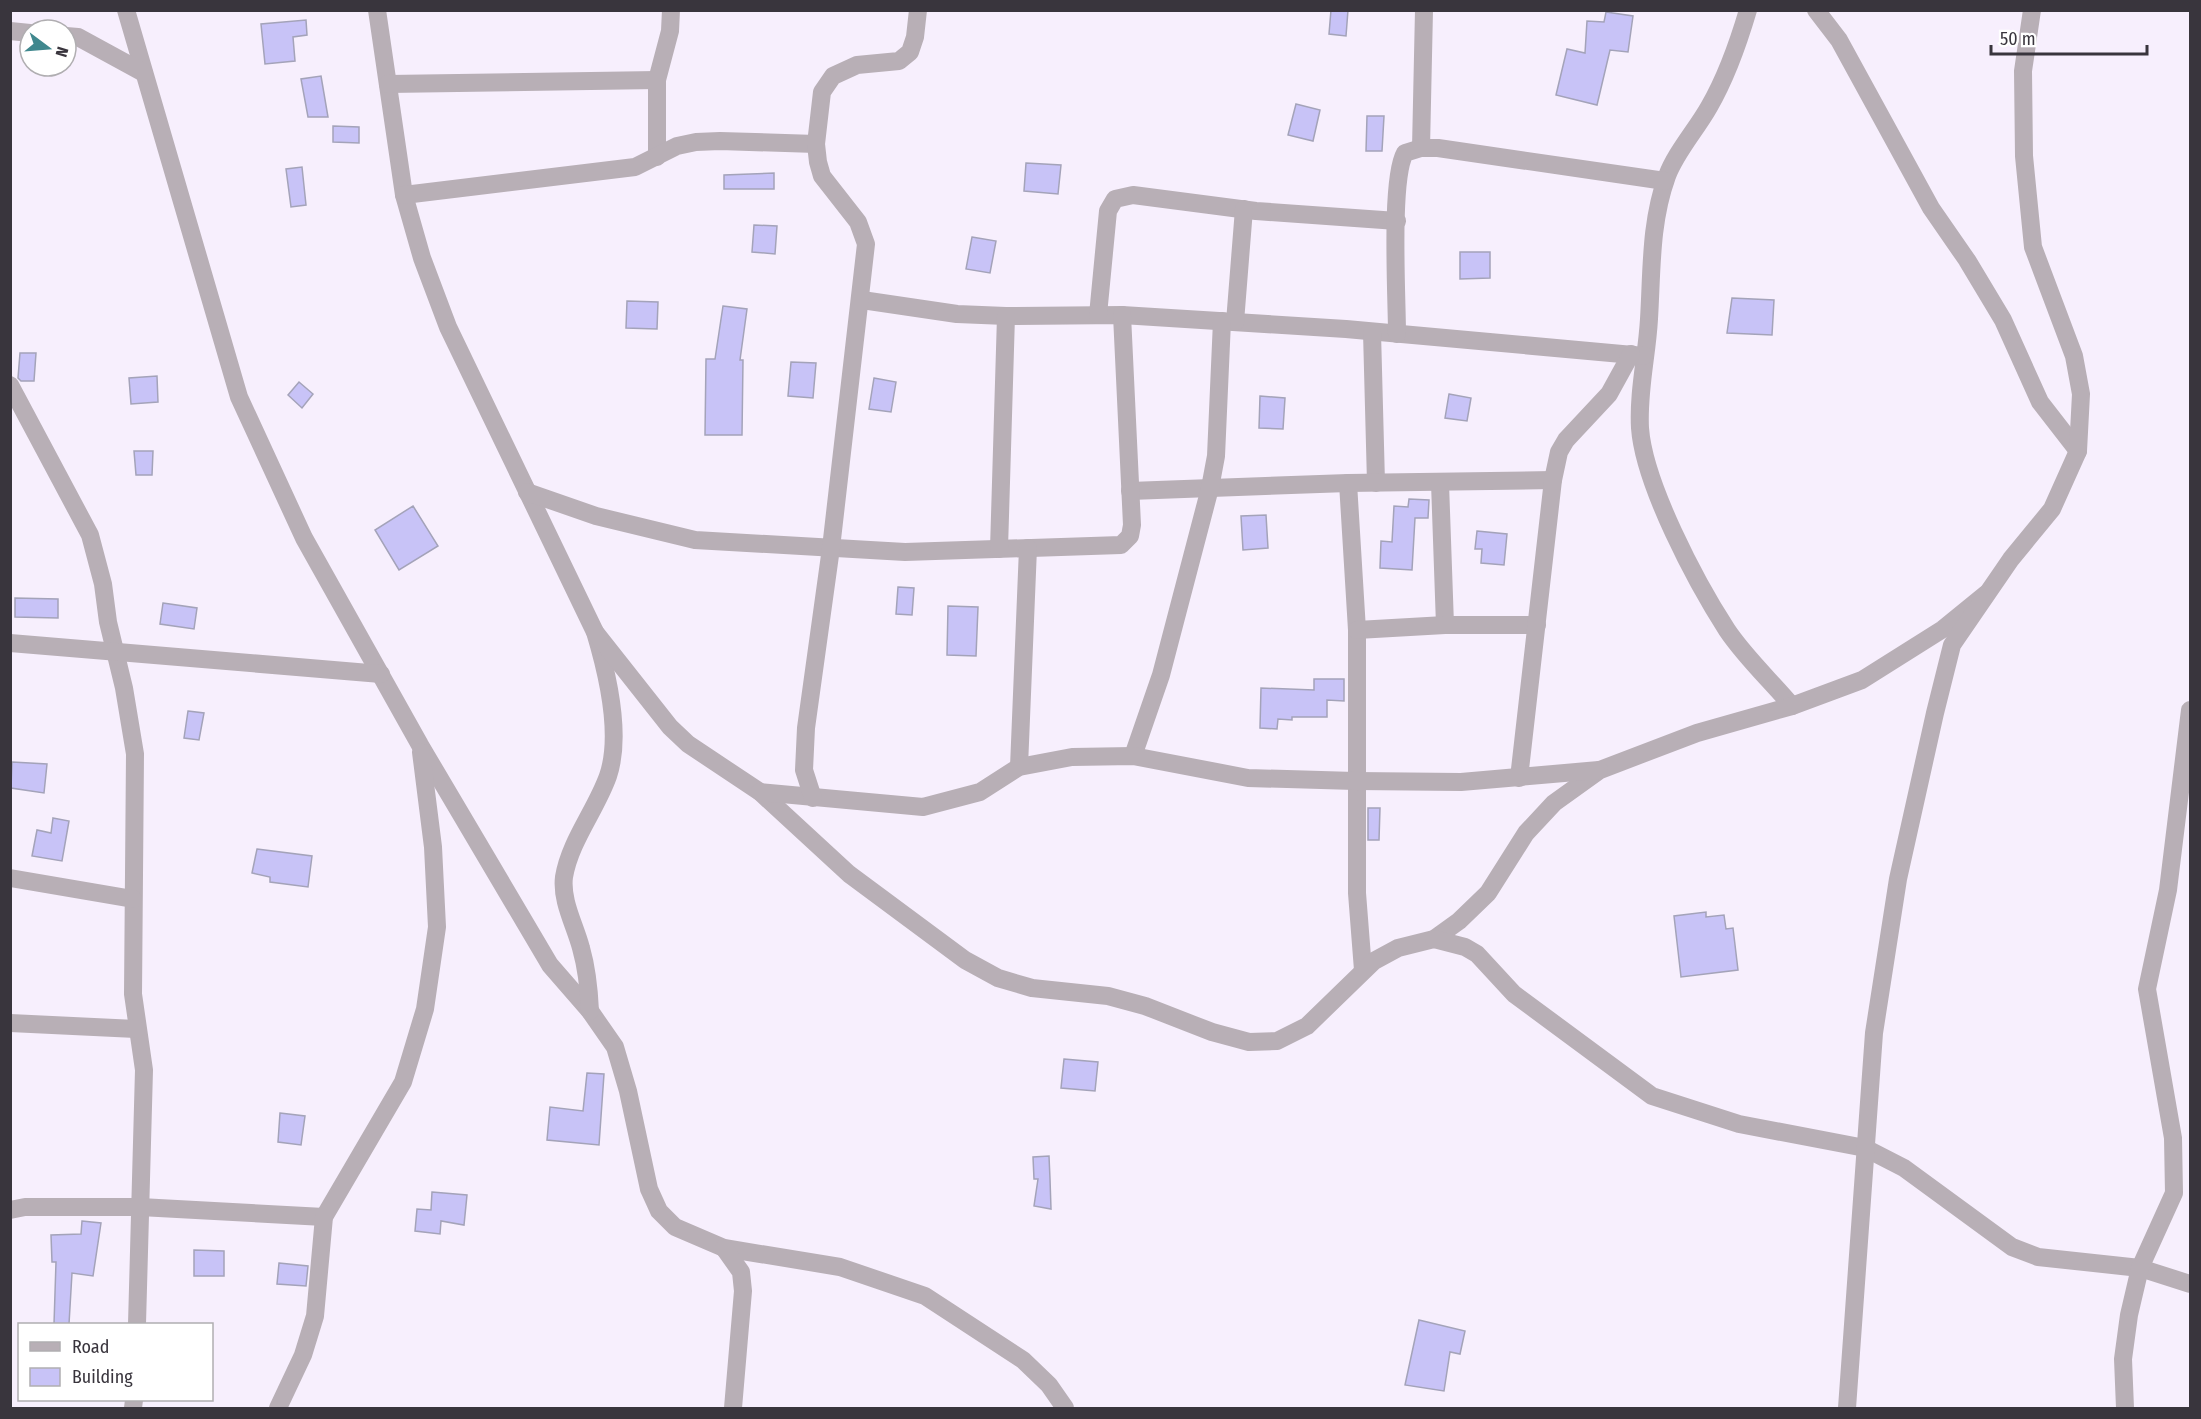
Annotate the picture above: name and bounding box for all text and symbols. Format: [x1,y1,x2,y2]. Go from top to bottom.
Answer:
north arrow [18,18,78,78]
scale bar [1991,18,2147,56]
text: 50 m [2000,28,2036,50]
text: N [51,45,72,59]
legend [18,1323,213,1401]
text: Road [72,1336,109,1358]
text: Building [72,1366,133,1388]

